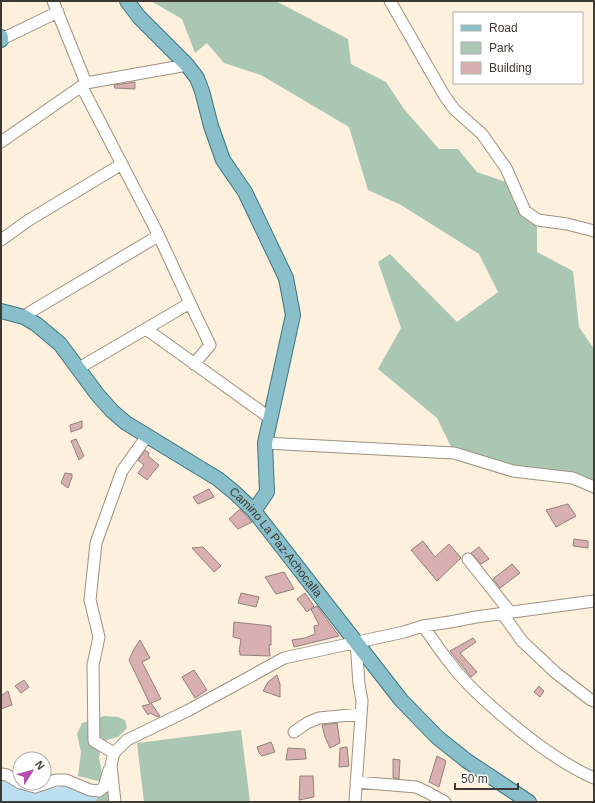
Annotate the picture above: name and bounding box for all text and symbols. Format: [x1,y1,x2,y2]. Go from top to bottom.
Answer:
legend [453,12,583,84]
text: Road [489,21,518,35]
text: Park [489,41,515,55]
text: Building [489,61,532,75]
street label: Camino La Paz-Achocalla [227,484,325,600]
north arrow [12,751,52,791]
text: N [33,758,47,772]
scale bar [455,765,518,791]
text: 50 m [461,772,488,786]

